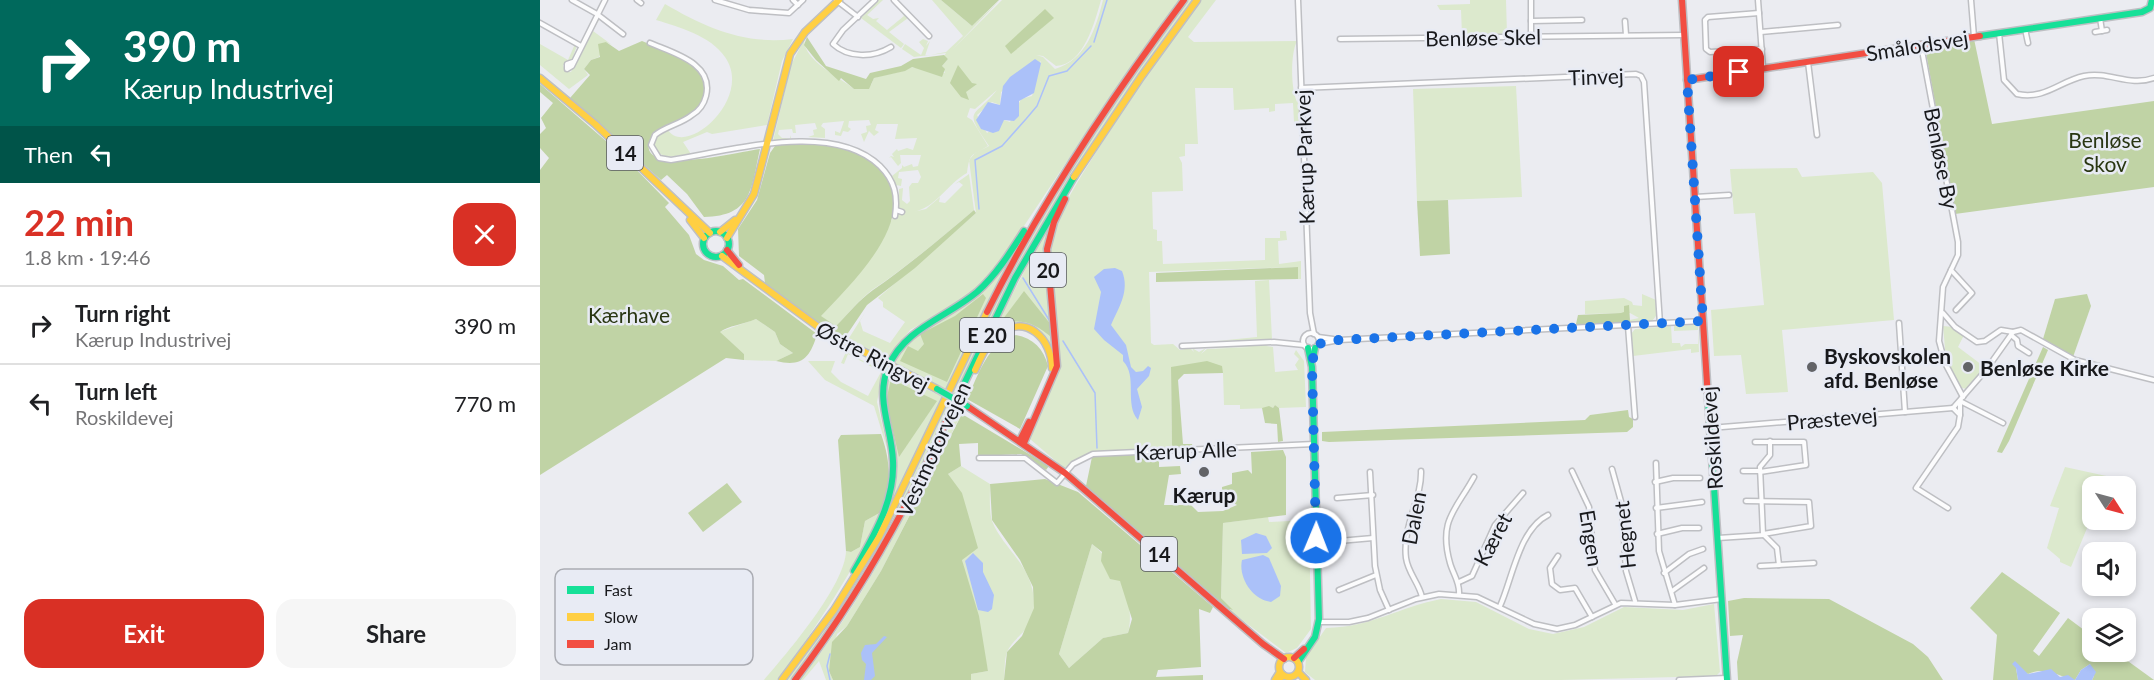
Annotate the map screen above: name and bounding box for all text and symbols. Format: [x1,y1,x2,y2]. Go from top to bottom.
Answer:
text: 390 m [123,21,241,71]
street label: Benløse Skel [1425,23,1541,51]
icon: right [24,24,102,102]
street label: Smålodsvej [1864,25,1970,65]
pin [1713,46,1764,97]
icon: arrive [1722,55,1755,88]
street label: Tinvej [1568,63,1624,89]
text: Kærup Industrivej [123,72,334,105]
street label: Kærup Parkvej [1289,89,1319,225]
street label: Benløse By [1920,105,1964,211]
park label: Benløse Skov [2068,127,2142,176]
road number: 14 [607,136,643,170]
icon: left [85,138,118,171]
text: Then [24,141,73,168]
text: 22 min [24,200,134,244]
button: close [453,203,516,266]
text: 1.8 km · 19:46 [24,245,151,269]
road number: 20 [1030,253,1066,287]
text: Turn right [75,300,170,327]
park label: Kærhave [588,302,670,327]
icon: right [24,309,57,342]
text: 390 m [454,312,516,339]
street label: Østre Ringvej [812,316,934,396]
road number: E 20 [960,318,1014,352]
text: Kærup Industrivej [75,327,231,351]
place label: Byskovskolen afd. Benløse [1824,343,1951,392]
place label: Benløse Kirke [1980,355,2109,380]
marker: Byskovskolen afd. Benløse [1805,360,1819,374]
marker: Benløse Kirke [1961,360,1975,374]
text: Turn left [75,378,157,405]
street label: Vestmotorvejen [891,378,975,520]
street label: Roskildevej [1695,386,1727,490]
icon: left [24,387,57,420]
text: 770 m [454,390,516,417]
street label: Præstevej [1786,402,1878,434]
text: Roskildevej [75,405,174,429]
street label: Kærup Alle [1135,436,1237,464]
marker: Kærup [1197,465,1211,479]
north arrow [2082,476,2136,530]
map controls [2082,476,2136,662]
place label: Kærup [1173,482,1236,507]
street label: Dalen [1396,489,1430,547]
street label: Hegnet [1608,499,1640,570]
position arrow [1284,506,1348,570]
street label: Kæret [1468,508,1517,570]
street label: Engen [1575,508,1609,568]
road number: 14 [1141,537,1177,571]
button: sound [2082,542,2136,596]
legend [555,569,753,665]
text: Fast [604,580,633,599]
button: Exit [24,599,264,668]
button: Share [276,599,516,668]
text: Slow [604,607,638,626]
button: layers [2082,608,2136,662]
text: Jam [604,634,632,653]

